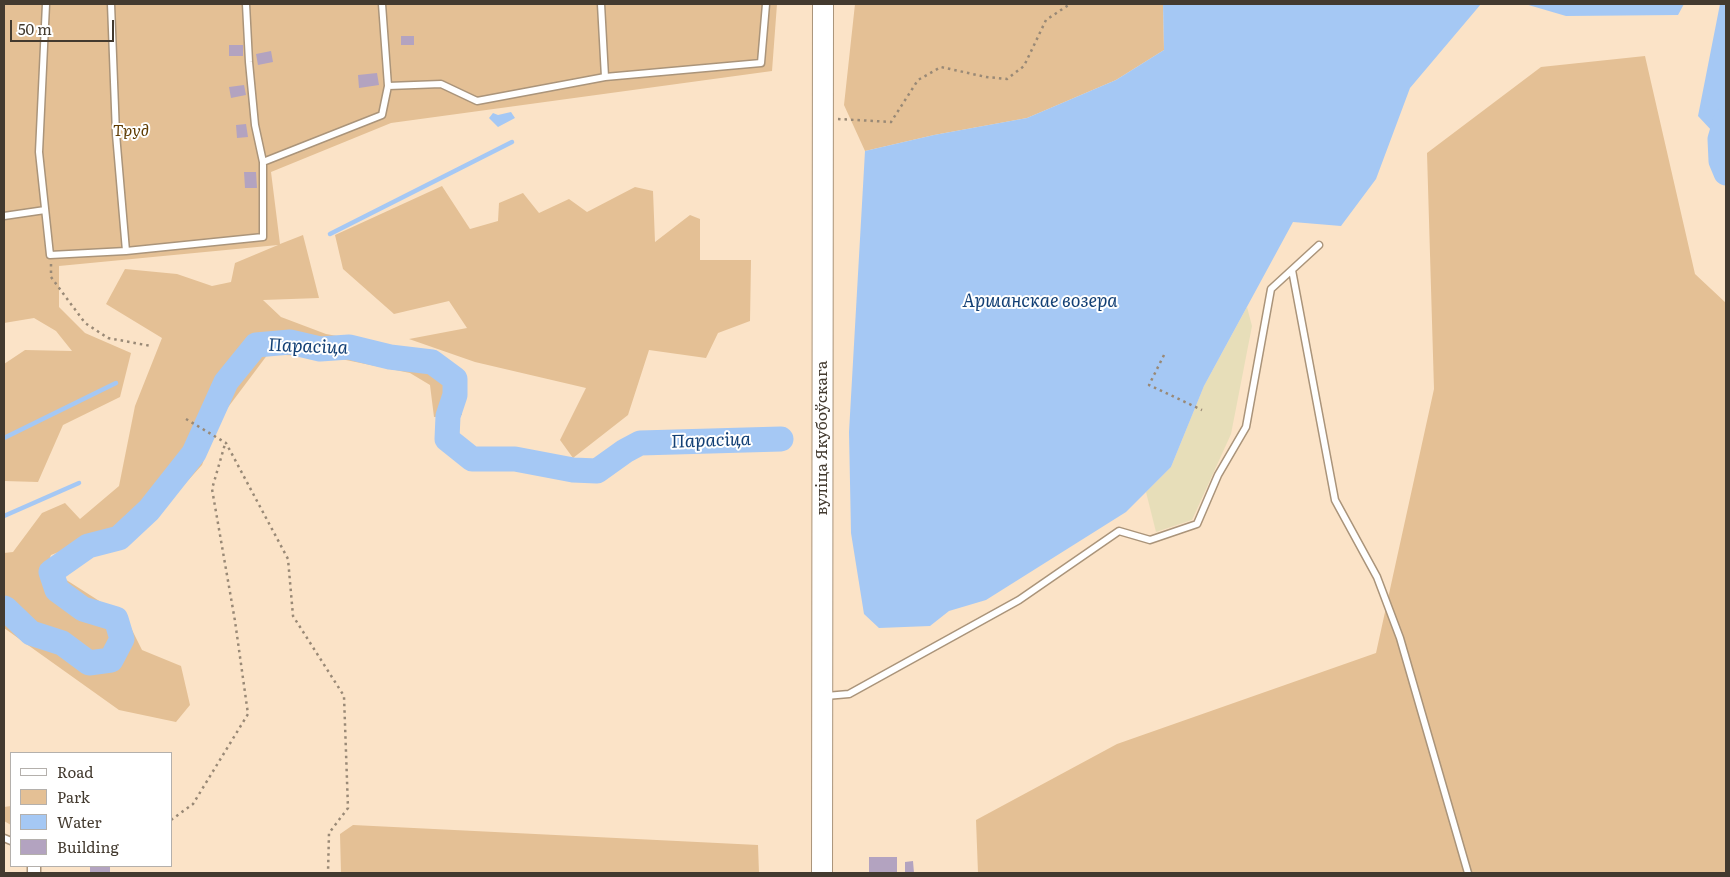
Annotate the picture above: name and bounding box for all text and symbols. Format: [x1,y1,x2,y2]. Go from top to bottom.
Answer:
scale bar [12,10,116,42]
text: 50 m [18,17,52,40]
park label: Труд [113,121,149,141]
water label: Аршанскае возера [962,291,1118,313]
water label: Парасіца [268,335,348,359]
street label: вуліца Якубоўскага [812,361,832,515]
water label: Парасіца [671,429,751,453]
legend [10,752,172,867]
text: Road [57,760,93,783]
text: Park [57,785,90,808]
text: Water [57,810,102,833]
text: Building [57,835,119,858]

